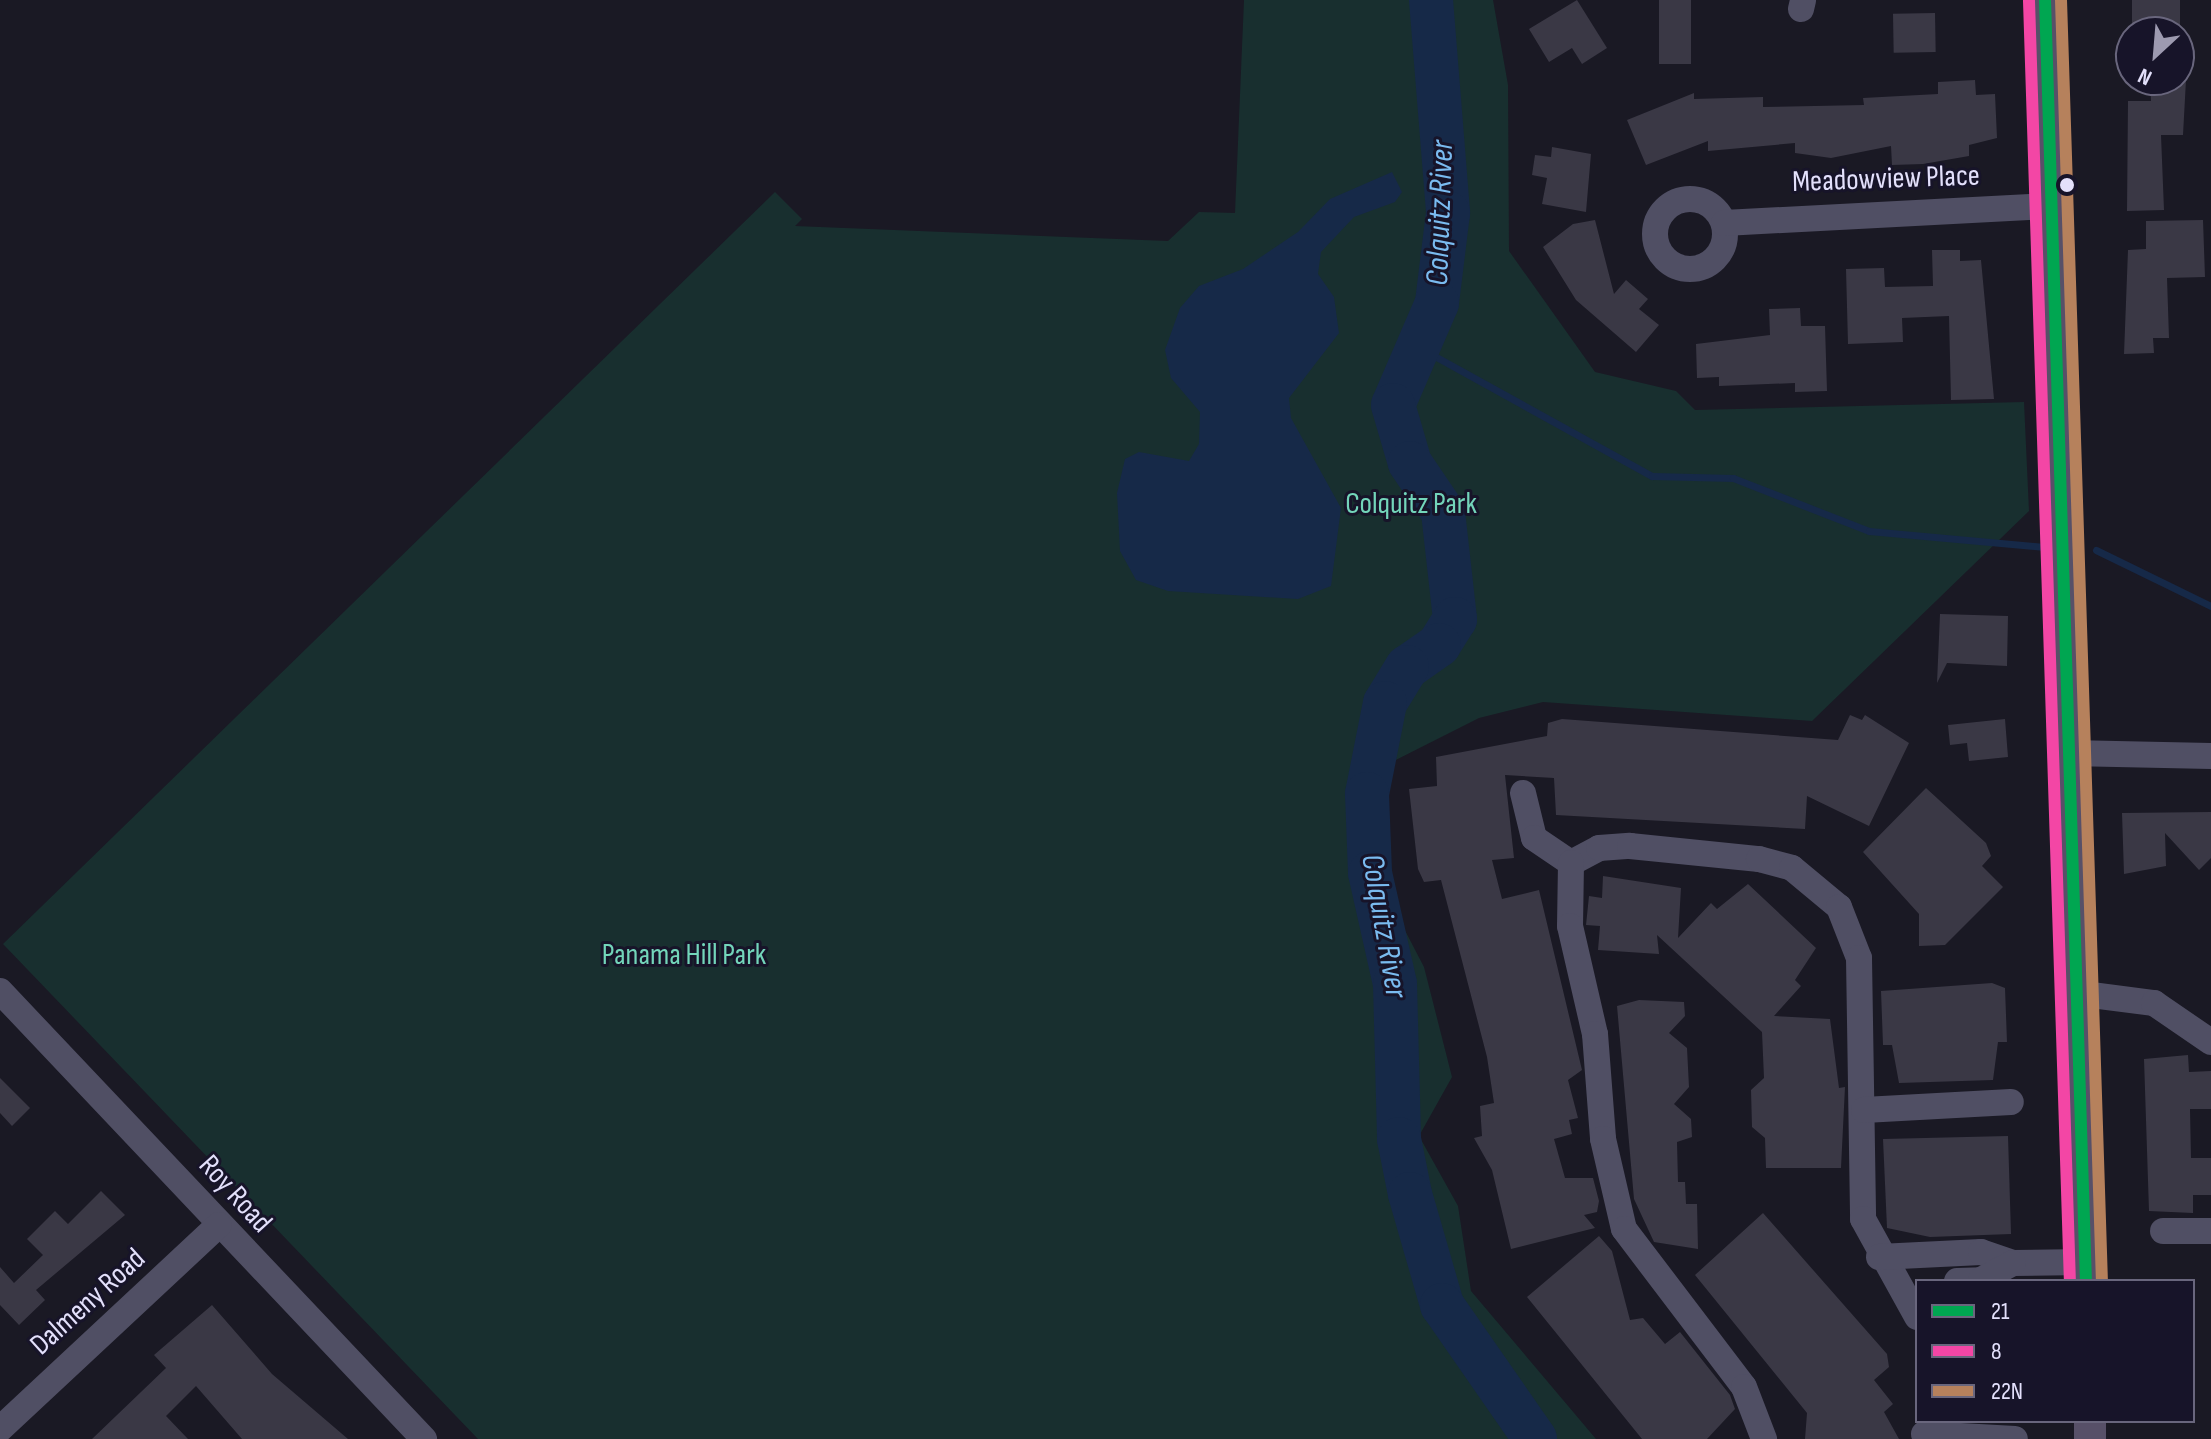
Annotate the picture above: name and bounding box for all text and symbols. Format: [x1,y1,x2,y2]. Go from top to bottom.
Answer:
north arrow [2115,16,2195,96]
text: N [2134,62,2156,91]
water label: Colquitz River [1419,140,1463,286]
street label: Meadowview Place [1792,158,1980,200]
unlabelled marker [2059,177,2075,193]
park label: Colquitz Park [1345,486,1477,522]
water label: Colquitz River [1351,851,1415,1001]
park label: Panama Hill Park [602,937,766,973]
street label: Roy Road [191,1148,279,1240]
street label: Dalmeny Road [23,1241,153,1363]
legend [1915,1279,2195,1423]
text: 21 [1991,1297,2009,1326]
text: 8 [1991,1337,2002,1366]
text: 22N [1991,1377,2023,1406]

